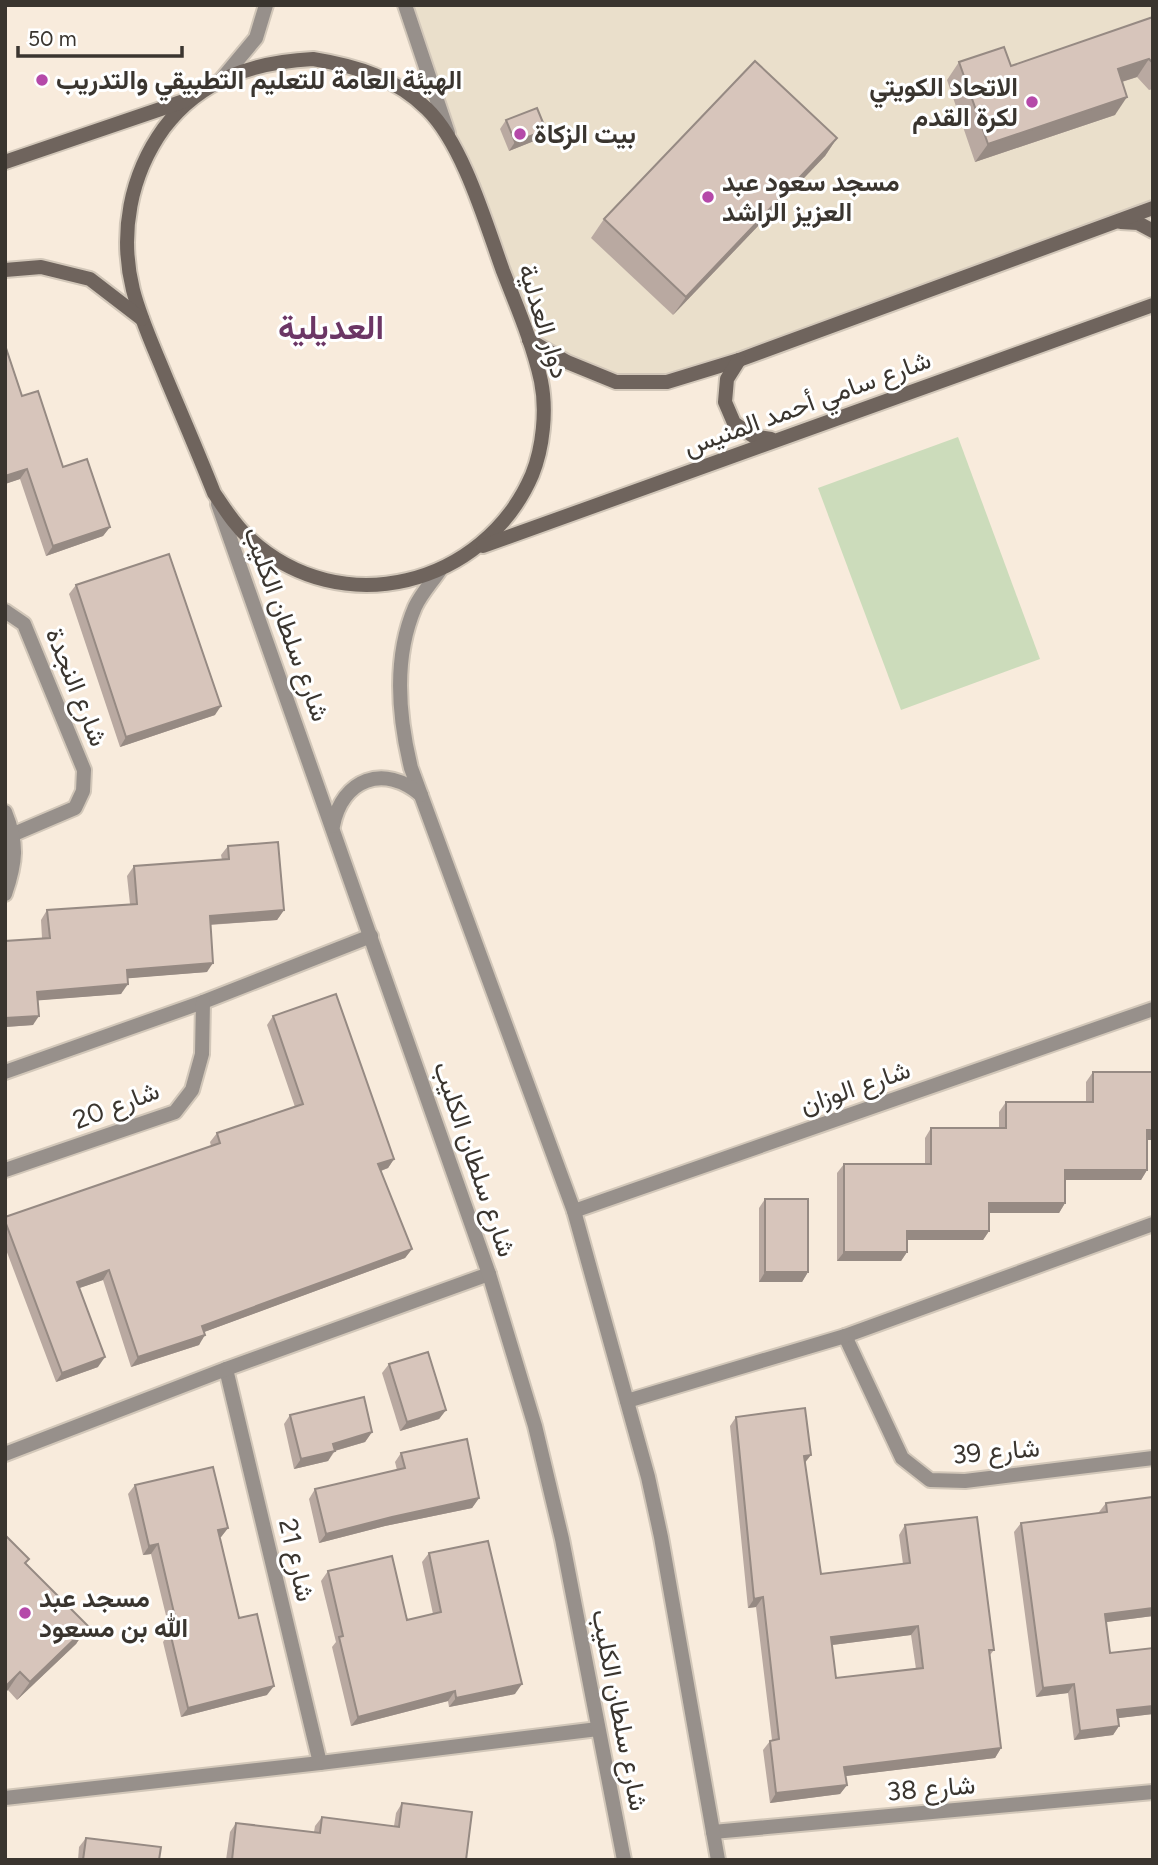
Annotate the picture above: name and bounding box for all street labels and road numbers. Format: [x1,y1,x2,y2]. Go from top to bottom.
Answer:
street label: دوار العدلية [511,260,577,382]
street label: شارع سامي أحمد المنيس [679,343,937,467]
street label: شارع سلطان الكليب [235,522,337,726]
street label: شارع النجدة [37,623,115,752]
street label: شارع الوزان [796,1053,915,1123]
street label: شارع سلطان الكليب [425,1057,523,1262]
street label: شارع 20 [68,1074,164,1138]
street label: شارع 39 [951,1431,1041,1473]
street label: شارع 21 [270,1515,322,1605]
street label: شارع سلطان الكليب [583,1607,655,1814]
street label: شارع 38 [885,1768,977,1810]

